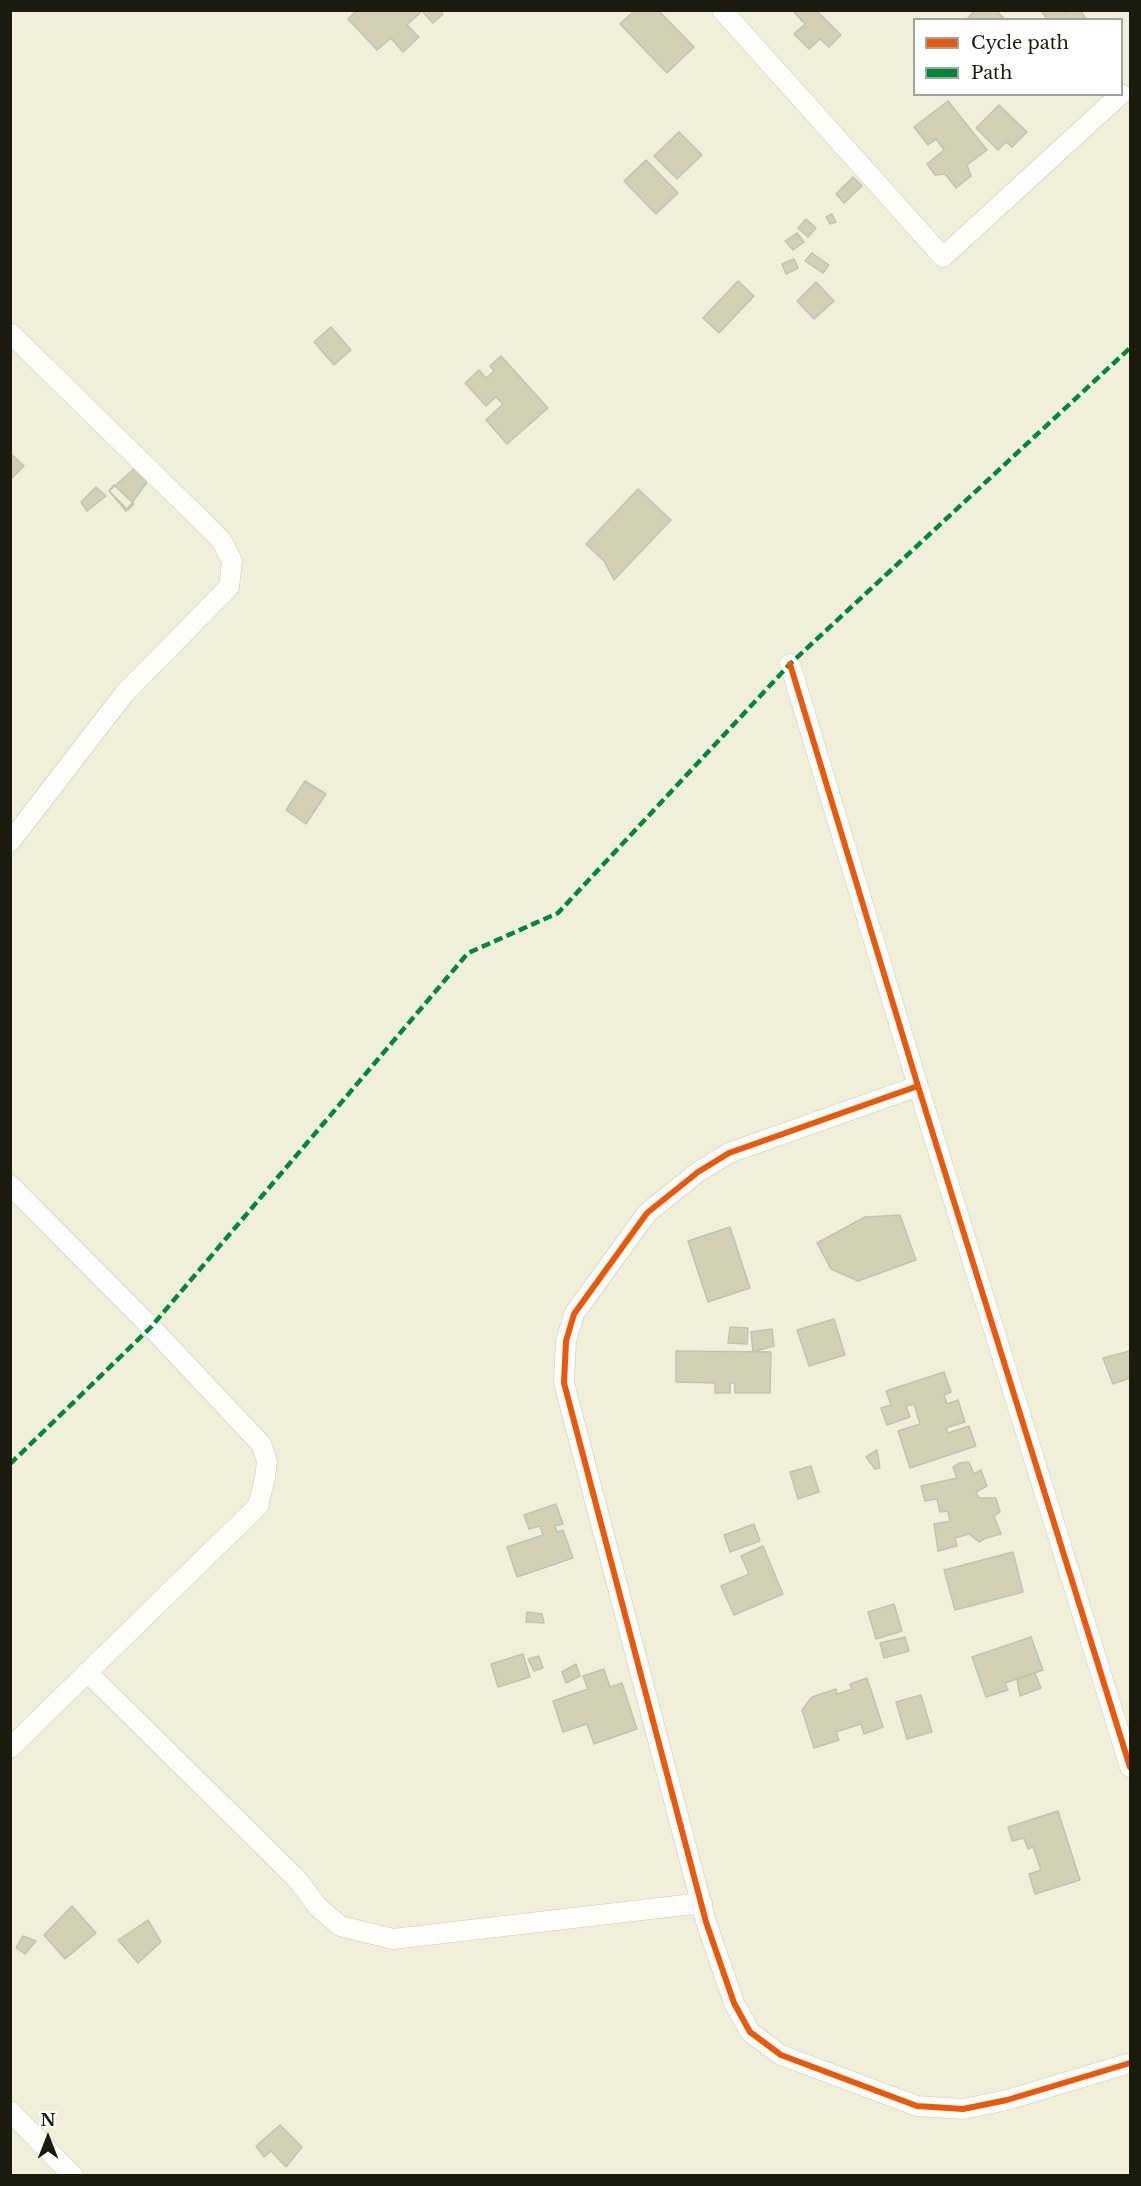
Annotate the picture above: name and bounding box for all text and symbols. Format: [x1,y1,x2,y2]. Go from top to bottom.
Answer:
legend [913,18,1123,96]
text: Cycle path [971,32,1069,54]
text: Path [971,62,1012,84]
north arrow [18,2108,78,2168]
text: N [40,2110,56,2130]

